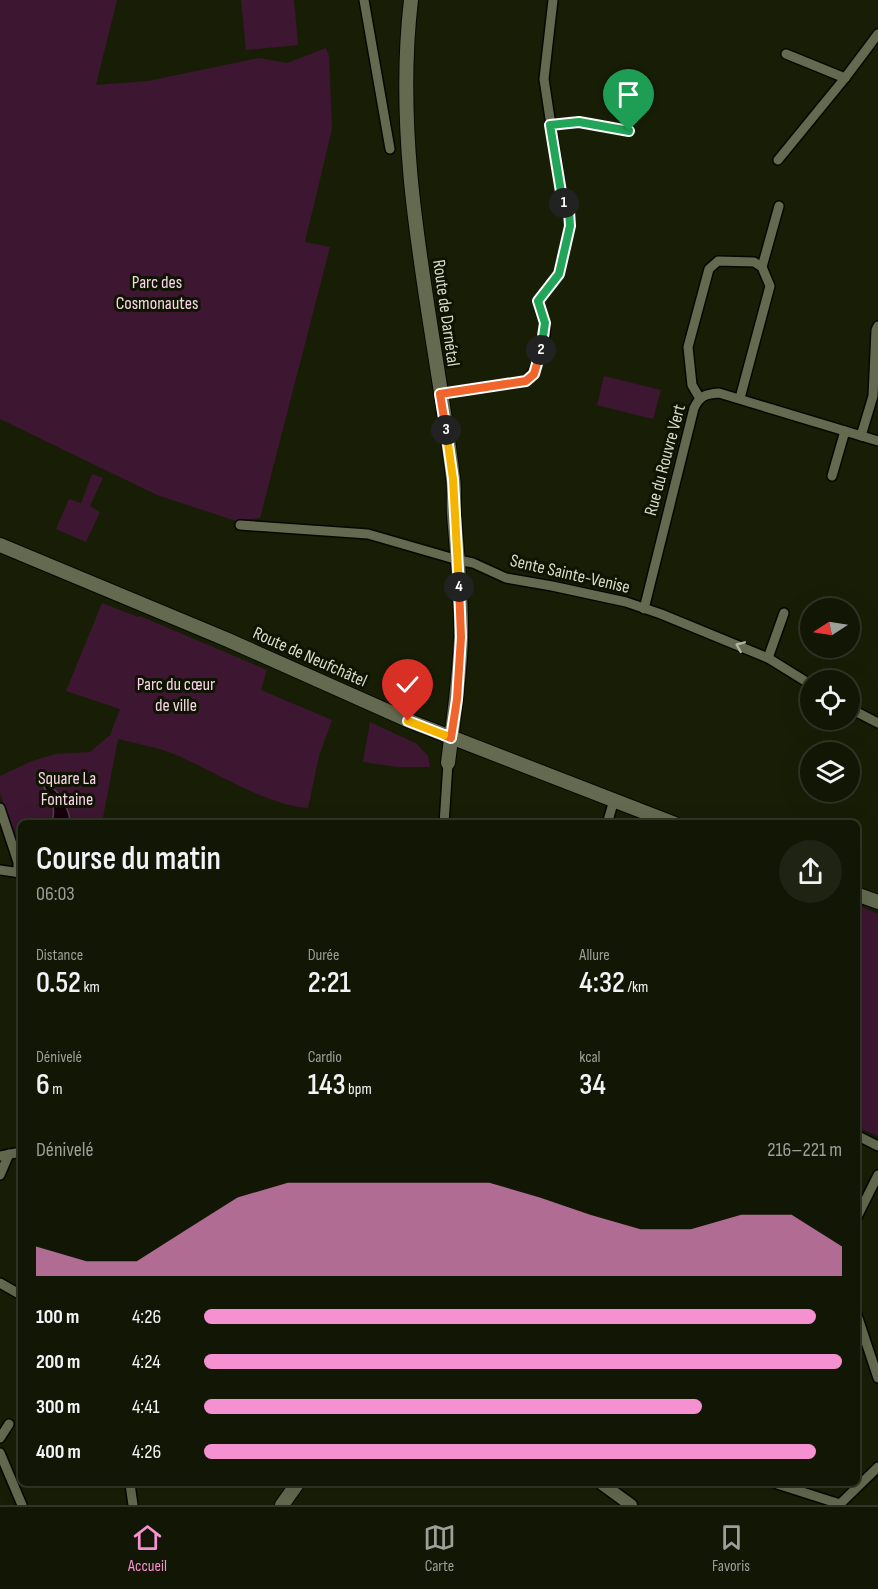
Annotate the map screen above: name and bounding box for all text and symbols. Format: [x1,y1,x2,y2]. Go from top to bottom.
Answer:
pin [603,69,654,131]
icon: arrive [612,78,645,111]
pin: 1 [549,188,579,218]
text: 1 [561,193,567,212]
street label: Route de Darnétal [428,258,464,368]
park label: Parc des Cosmonautes [116,272,198,314]
pin: 2 [526,335,556,365]
text: 2 [537,340,545,359]
street label: Rue du Rouvre Vert [640,401,690,518]
pin: 3 [431,415,461,445]
text: 3 [442,420,450,439]
street label: Sente Sainte-Venise [508,550,632,598]
pin: 4 [444,572,474,602]
text: 4 [455,577,463,596]
north arrow [800,598,860,658]
map controls [800,598,860,802]
street label: Route de Neufchâtel [250,622,370,692]
one-way arrow [736,641,747,653]
pin [382,659,433,721]
icon: check [391,668,424,701]
button: locate [800,670,860,730]
park label: Parc du cœur de ville [137,674,215,716]
button: layers [800,742,860,802]
park label: Square La Fontaine [38,768,96,810]
text: Course du matin [36,839,221,879]
button: share [779,840,842,903]
text: 06:03 [36,882,75,906]
text: Distance [36,946,83,965]
text: Durée [308,946,339,965]
text: Allure [579,946,610,965]
text: 0.52 [36,965,81,1001]
text: 2:21 [308,965,351,1001]
text: 4:32 [579,965,625,1001]
text: km [81,978,100,997]
text: /km [625,978,648,997]
text: Dénivelé [36,1048,82,1067]
text: Cardio [308,1048,342,1067]
text: kcal [579,1048,601,1067]
text: 6 [36,1067,50,1103]
text: 143 [308,1067,346,1103]
text: 34 [579,1067,606,1103]
text: m [50,1080,63,1099]
text: bpm [346,1080,372,1099]
text: Dénivelé [36,1138,94,1162]
text: 216–221 m [767,1138,842,1162]
text: 100 m [36,1305,79,1329]
text: 4:26 [132,1305,161,1329]
text: 200 m [36,1350,80,1374]
text: 4:24 [132,1350,161,1374]
text: 300 m [36,1395,80,1419]
text: 4:41 [132,1395,160,1419]
text: 400 m [36,1440,81,1464]
text: 4:26 [132,1440,161,1464]
tab: Accueil [128,1521,167,1576]
tab: Carte [423,1521,456,1576]
tab: Favoris [712,1521,750,1576]

